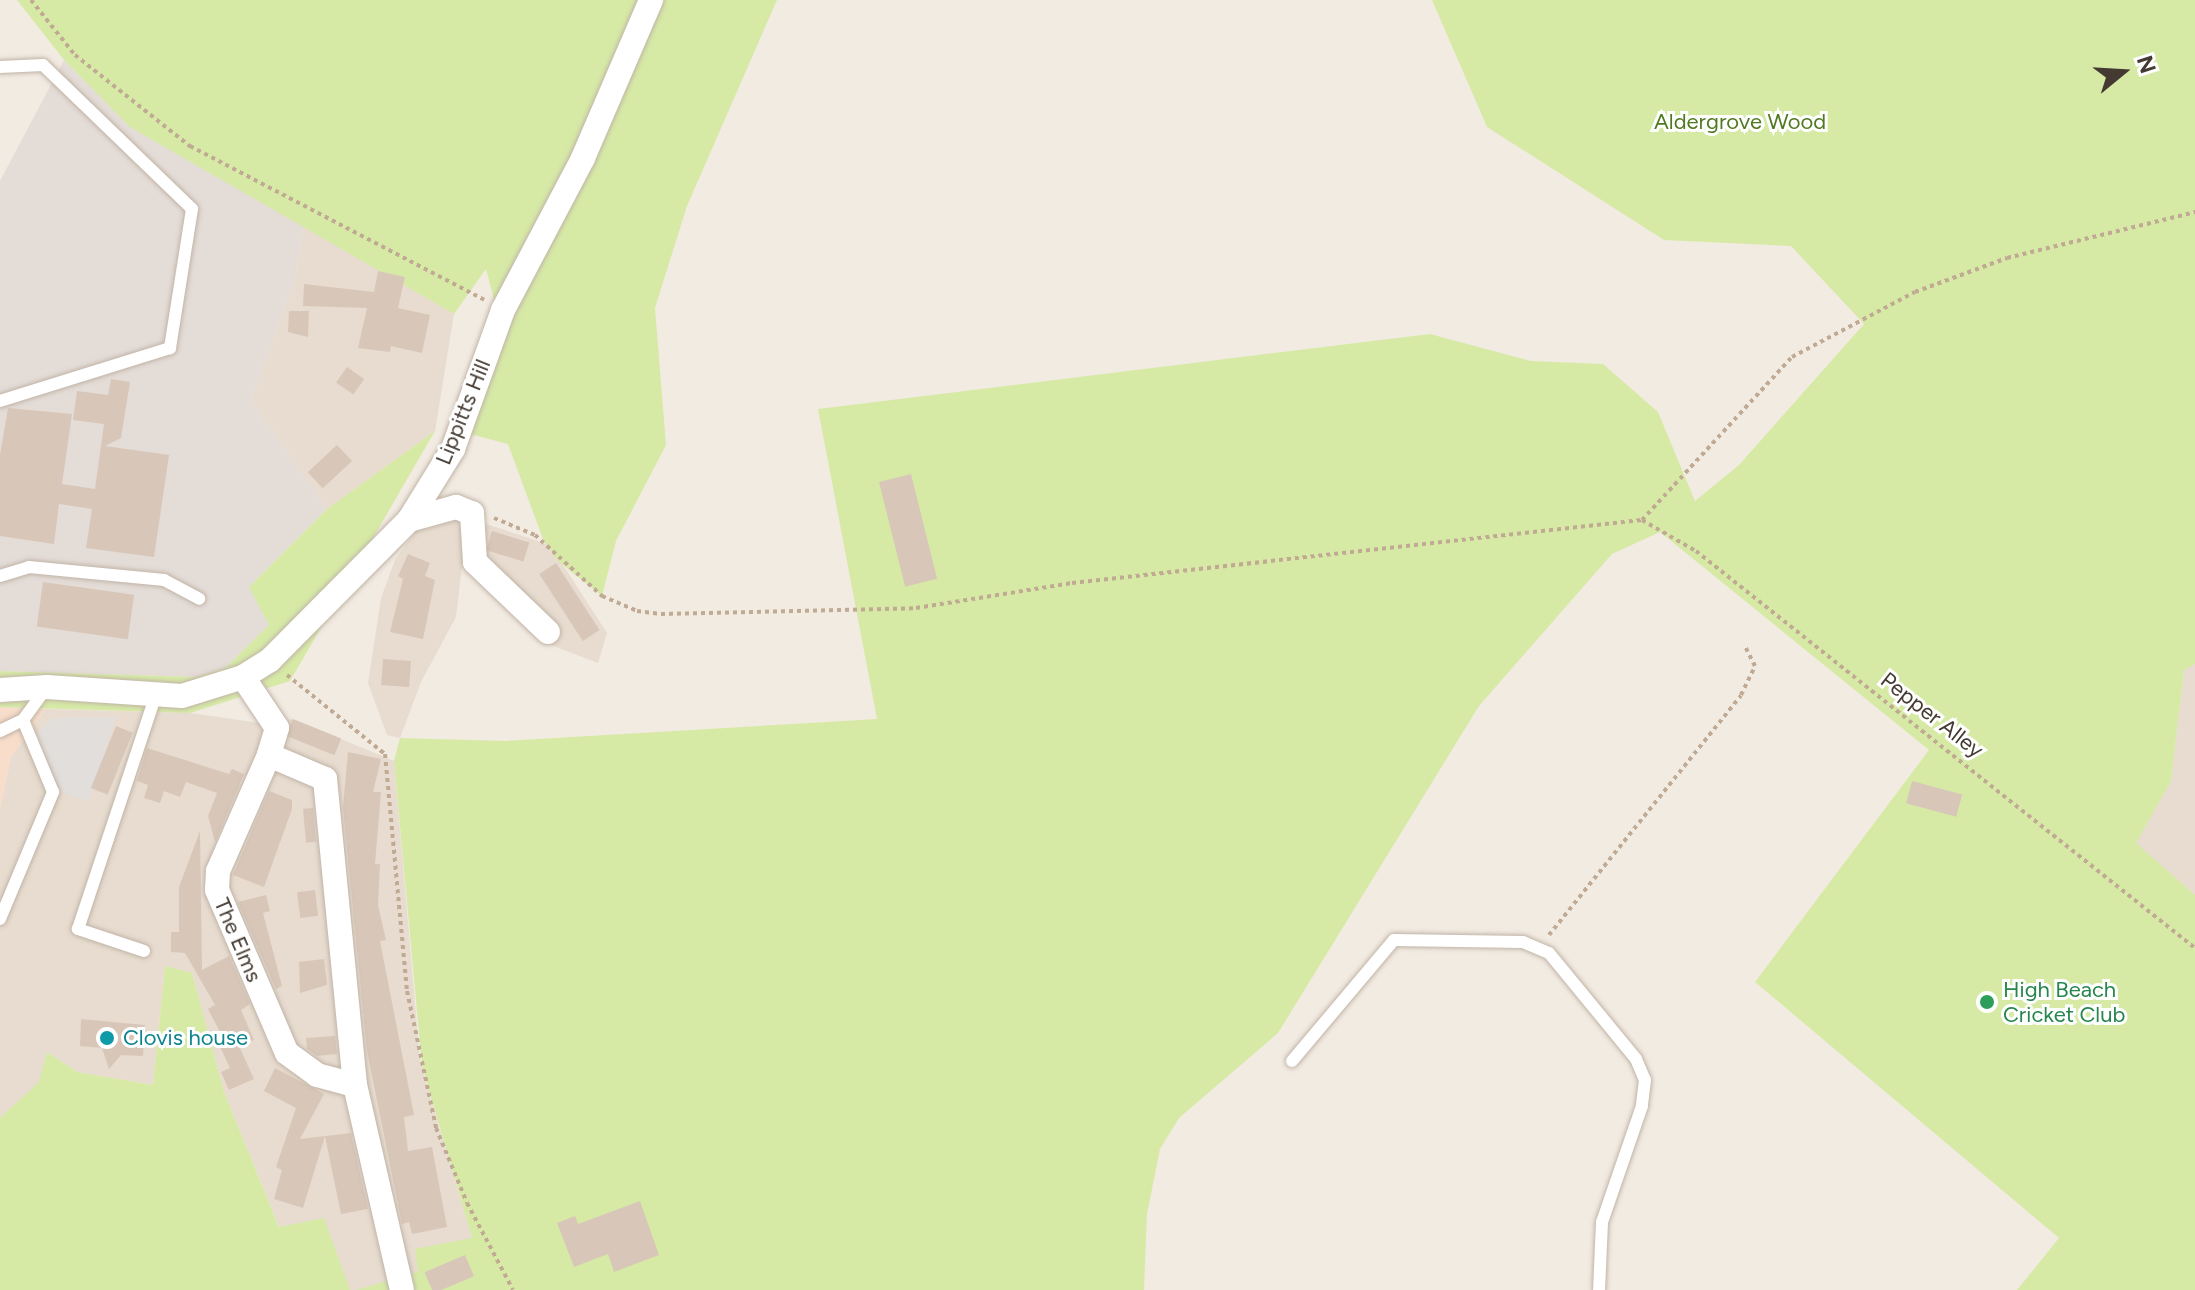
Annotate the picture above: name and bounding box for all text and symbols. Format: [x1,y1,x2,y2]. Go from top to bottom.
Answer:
north arrow [2083,32,2163,112]
text: N [2131,52,2162,77]
park label: Aldergrove Wood [1654,109,1826,135]
street label: Lippitts Hill [430,355,496,469]
street label: Pepper Alley [1875,667,1989,763]
street label: The Elms [209,894,267,986]
place label: High Beach Cricket Club [2003,976,2125,1028]
marker: High Beach Cricket Club [1978,993,1996,1011]
place label: Clovis house [123,1025,248,1051]
marker: Clovis house [98,1029,116,1047]

